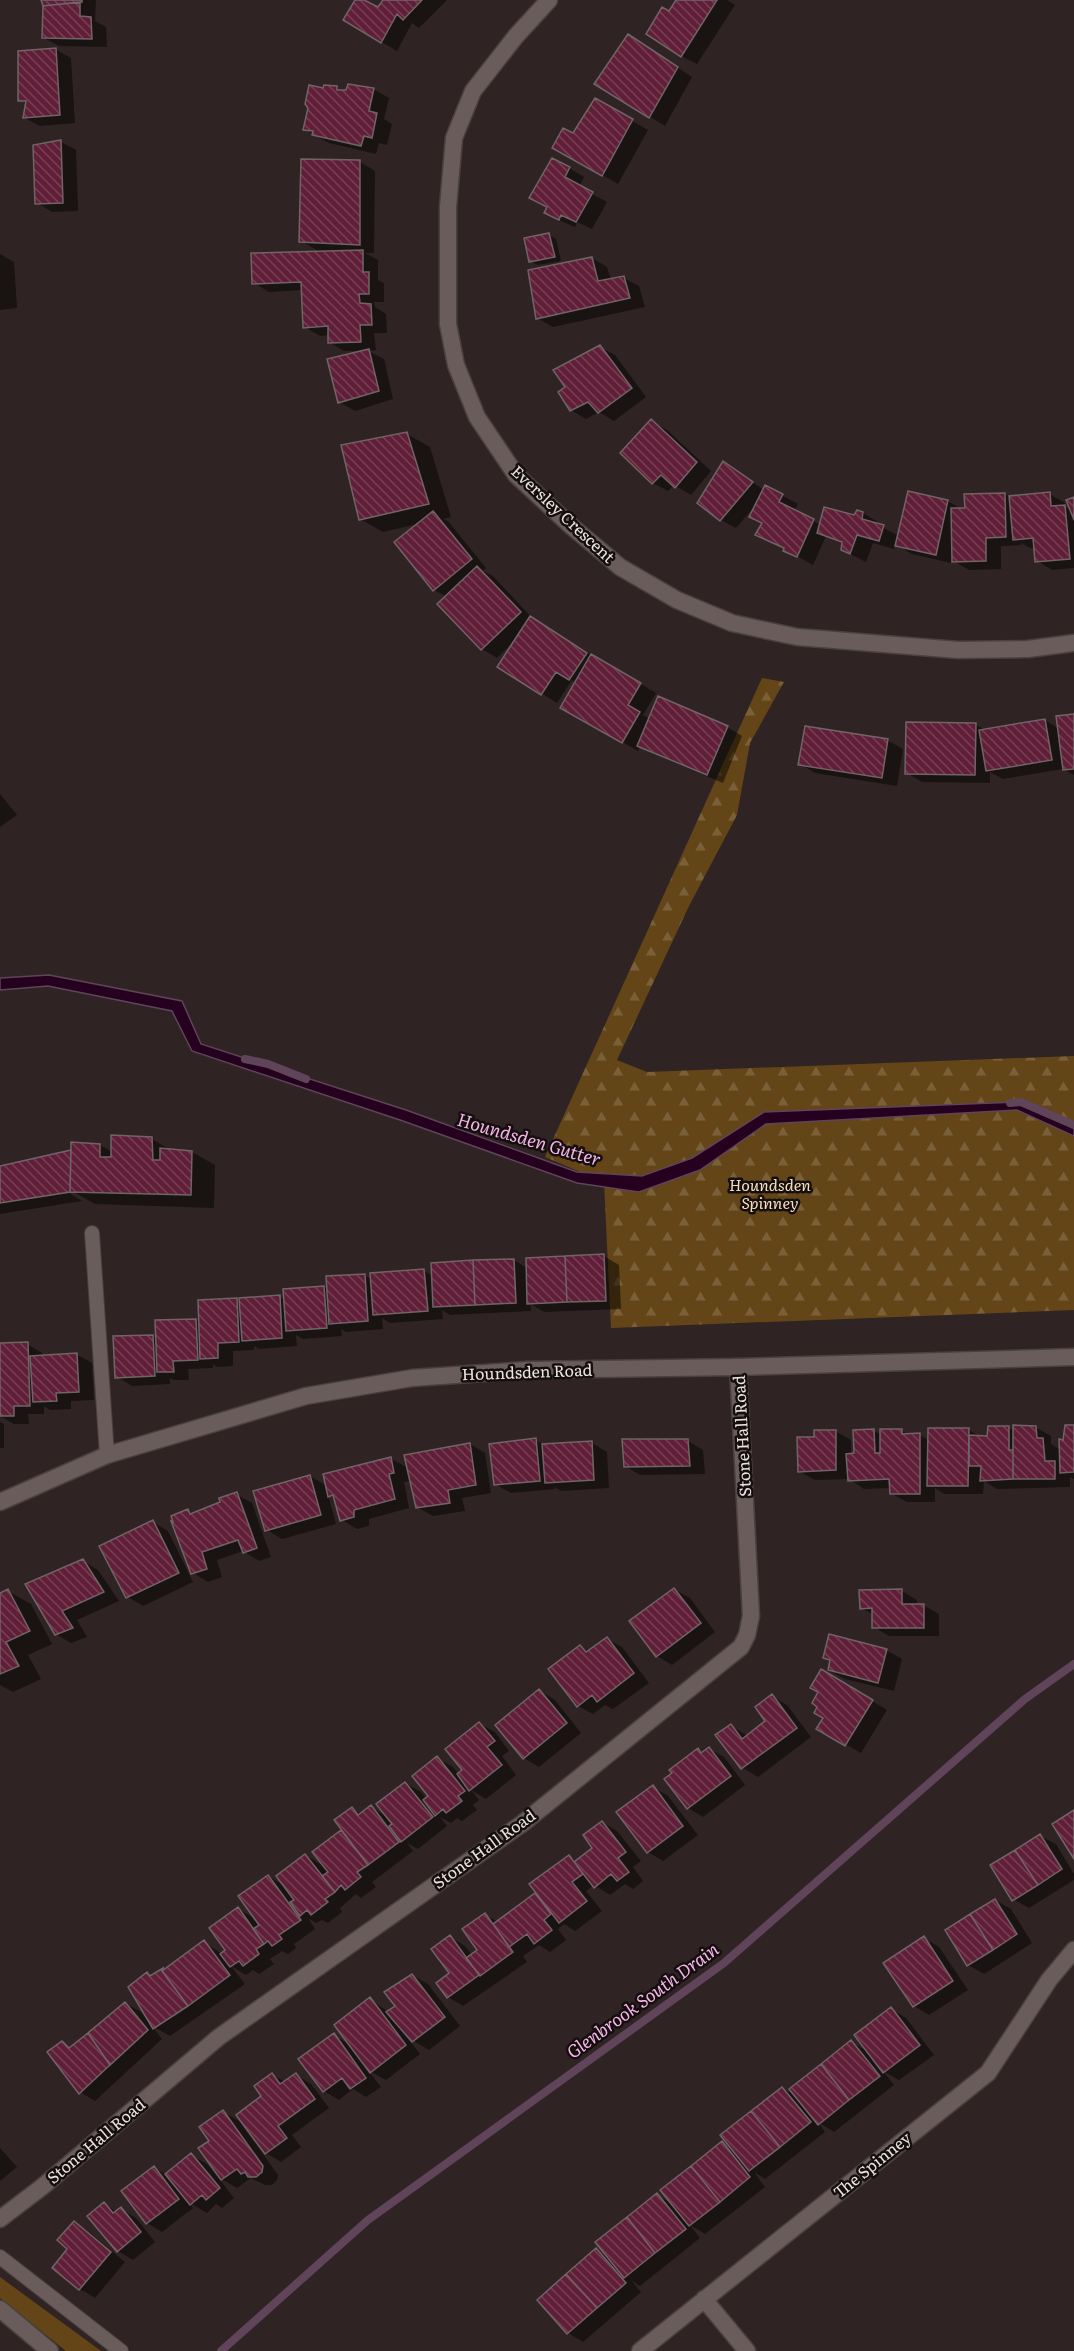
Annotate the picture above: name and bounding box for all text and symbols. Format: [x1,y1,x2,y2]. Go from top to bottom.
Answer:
street label: Eversley Crescent [506,459,621,568]
water label: Houndsden Gutter [454,1105,604,1172]
park label: Houndsden Spinney [729,1172,811,1214]
street label: Houndsden Road [461,1357,593,1385]
street label: Stone Hall Road [726,1374,756,1497]
street label: Stone Hall Road [427,1803,540,1894]
water label: Glenbrook South Drain [560,1935,724,2064]
street label: Stone Hall Road [41,2092,150,2189]
street label: The Spinney [827,2125,916,2203]

